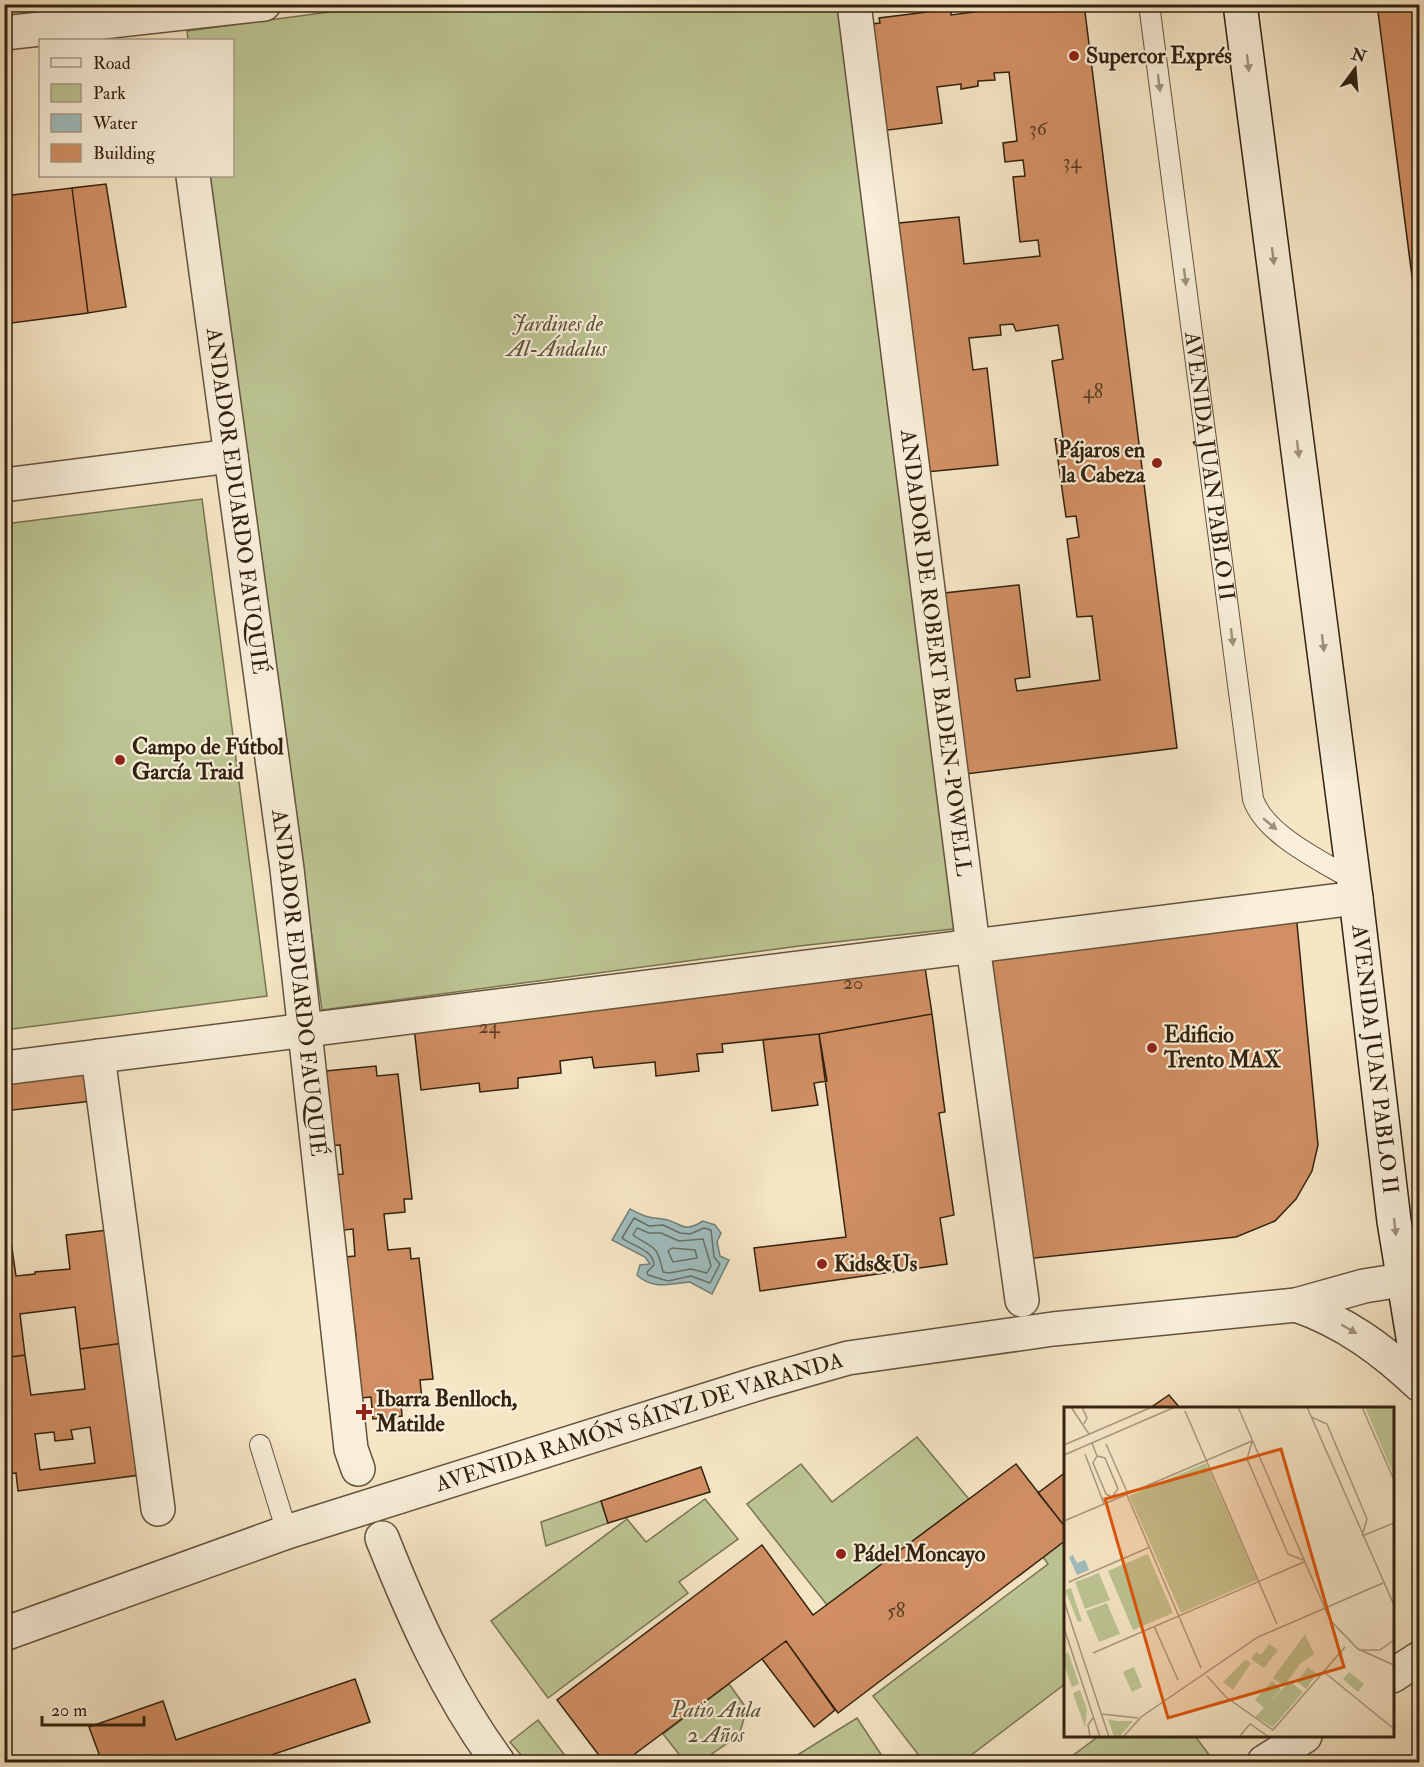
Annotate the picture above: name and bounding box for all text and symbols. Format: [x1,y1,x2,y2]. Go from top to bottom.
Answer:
legend [39,39,234,177]
north arrow [1325,39,1385,99]
place label: Supercor Exprés [1086,42,1232,71]
text: N [1348,44,1369,67]
marker: Supercor Exprés [1067,49,1081,63]
text: Road [93,52,131,75]
one-way arrow [1243,53,1252,72]
one-way arrow [1155,74,1164,93]
text: Park [93,82,126,105]
text: Water [92,112,137,135]
house number: 36 [1029,116,1048,141]
text: Building [93,142,156,165]
house number: 34 [1063,149,1082,174]
one-way arrow [1268,247,1277,266]
one-way arrow [1180,267,1189,286]
park label: Jardines de Al-Ándalus [505,310,608,363]
street label: ANDADOR EDUARDO FAUQUIÉ [200,325,275,676]
street label: AVENIDA JUAN PABLO II [1178,329,1241,602]
house number: 48 [1083,379,1103,404]
street label: ANDADOR DE ROBERT BADEN-POWELL [894,427,978,878]
place label: Pájaros en la Cabeza [1058,436,1146,489]
one-way arrow [1293,440,1302,459]
marker: Pájaros en la Cabeza [1150,456,1164,470]
one-way arrow [1227,627,1237,646]
one-way arrow [1318,633,1327,652]
place label: Campo de Fútbol García Traid [132,733,284,786]
marker: Campo de Fútbol García Traid [113,753,127,767]
street label: ANDADOR EDUARDO FAUQUIÉ [265,807,334,1158]
one-way arrow [1262,818,1278,831]
street label: AVENIDA JUAN PABLO II [1345,922,1405,1196]
house number: 20 [843,970,863,995]
house number: 24 [479,1014,501,1039]
place label: Edificio Trento MAX [1163,1021,1281,1074]
marker: Edificio Trento MAX [1145,1041,1159,1055]
one-way arrow [1390,1217,1399,1236]
place label: Kids&Us [834,1250,918,1278]
marker: Kids&Us [815,1257,829,1271]
one-way arrow [1341,1324,1358,1334]
street label: AVENIDA RAMÓN SÁINZ DE VARANDA [431,1346,846,1499]
place label: Ibarra Benlloch, Matilde [375,1385,517,1438]
marker: Ibarra Benlloch, Matilde [357,1405,371,1419]
inset map [1064,1407,1394,1737]
place label: Pádel Moncayo [853,1540,986,1569]
marker: Pádel Moncayo [834,1547,848,1561]
house number: 58 [887,1598,905,1623]
scale bar [42,1689,144,1727]
park label: Patio Aula 2 Años [670,1696,761,1749]
text: 20 m [51,1699,87,1722]

